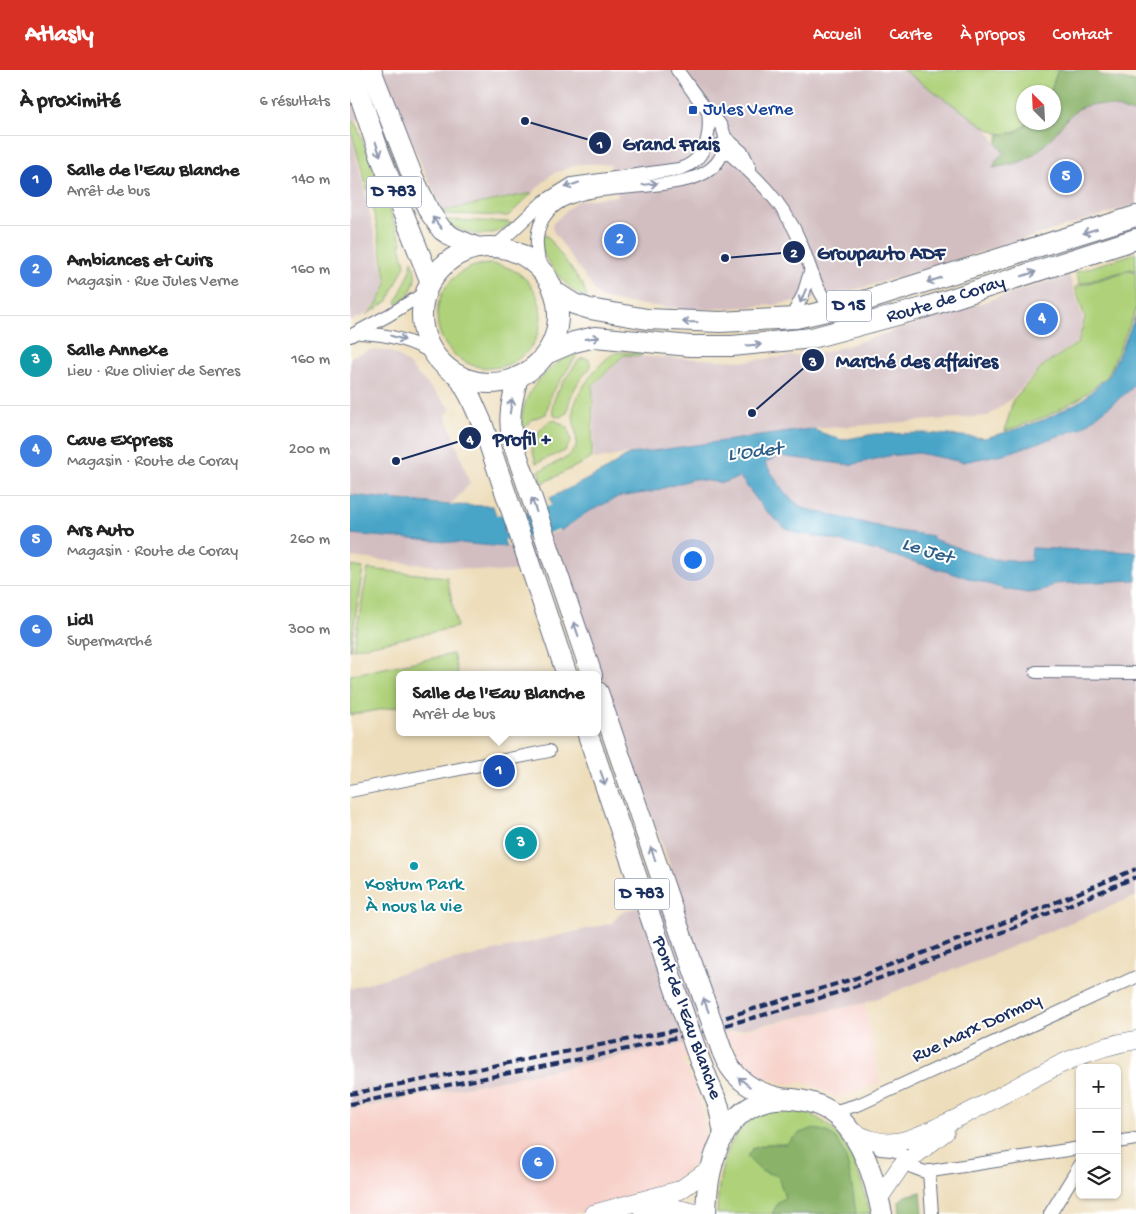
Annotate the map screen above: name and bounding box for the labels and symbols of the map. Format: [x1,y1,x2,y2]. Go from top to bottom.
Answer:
north arrow [1016,85,1061,130]
place label: Jules Verne [703,99,794,122]
marker: Jules Verne [687,104,699,116]
callout: Grand Frais [588,125,730,160]
text: Grand Frais [623,135,721,158]
text: 1 [596,136,603,154]
one-way arrow [374,140,383,156]
pin: 5 [1050,158,1082,196]
road number: D 783 [367,176,422,208]
one-way arrow [641,179,657,189]
one-way arrow [565,181,581,190]
one-way arrow [432,216,442,230]
pin: 2 [604,221,636,259]
one-way arrow [1082,227,1098,237]
callout: Groupauto ADF [781,234,955,269]
text: Groupauto ADF [817,244,947,267]
text: 2 [790,245,798,263]
one-way arrow [1021,269,1036,278]
street label: Route de Coray [884,270,1009,329]
one-way arrow [927,275,943,285]
one-way arrow [797,288,807,303]
road number: D 15 [826,290,872,322]
pin: 4 [1026,300,1058,338]
one-way arrow [682,317,698,327]
one-way arrow [389,333,405,343]
one-way arrow [584,333,600,343]
one-way arrow [746,340,762,350]
callout: Marché des affaires [801,343,1008,378]
text: Marché des affaires [836,352,1000,375]
text: 3 [808,354,817,372]
one-way arrow [507,398,517,414]
callout: Profil + [458,420,561,455]
text: Profil + [492,429,551,453]
text: 4 [465,431,474,449]
water label: L'Odet [726,438,787,468]
one-way arrow [529,498,538,514]
water label: Le Jet [899,533,959,572]
your location [680,547,706,573]
one-way arrow [571,621,580,637]
pin: 1 [483,752,515,790]
one-way arrow [598,770,608,786]
pin: 3 [505,824,537,862]
one-way arrow [648,847,657,862]
marker: Kostum Park À nous la vie [408,860,420,872]
place label: Kostum Park À nous la vie [365,874,465,919]
road number: D 783 [614,879,670,910]
street label: Pont de l'Eau Blanche [645,932,726,1103]
street label: Rue Marx Dormoy [909,989,1046,1069]
one-way arrow [701,997,710,1013]
one-way arrow [738,1077,751,1088]
pin: 6 [522,1144,554,1182]

